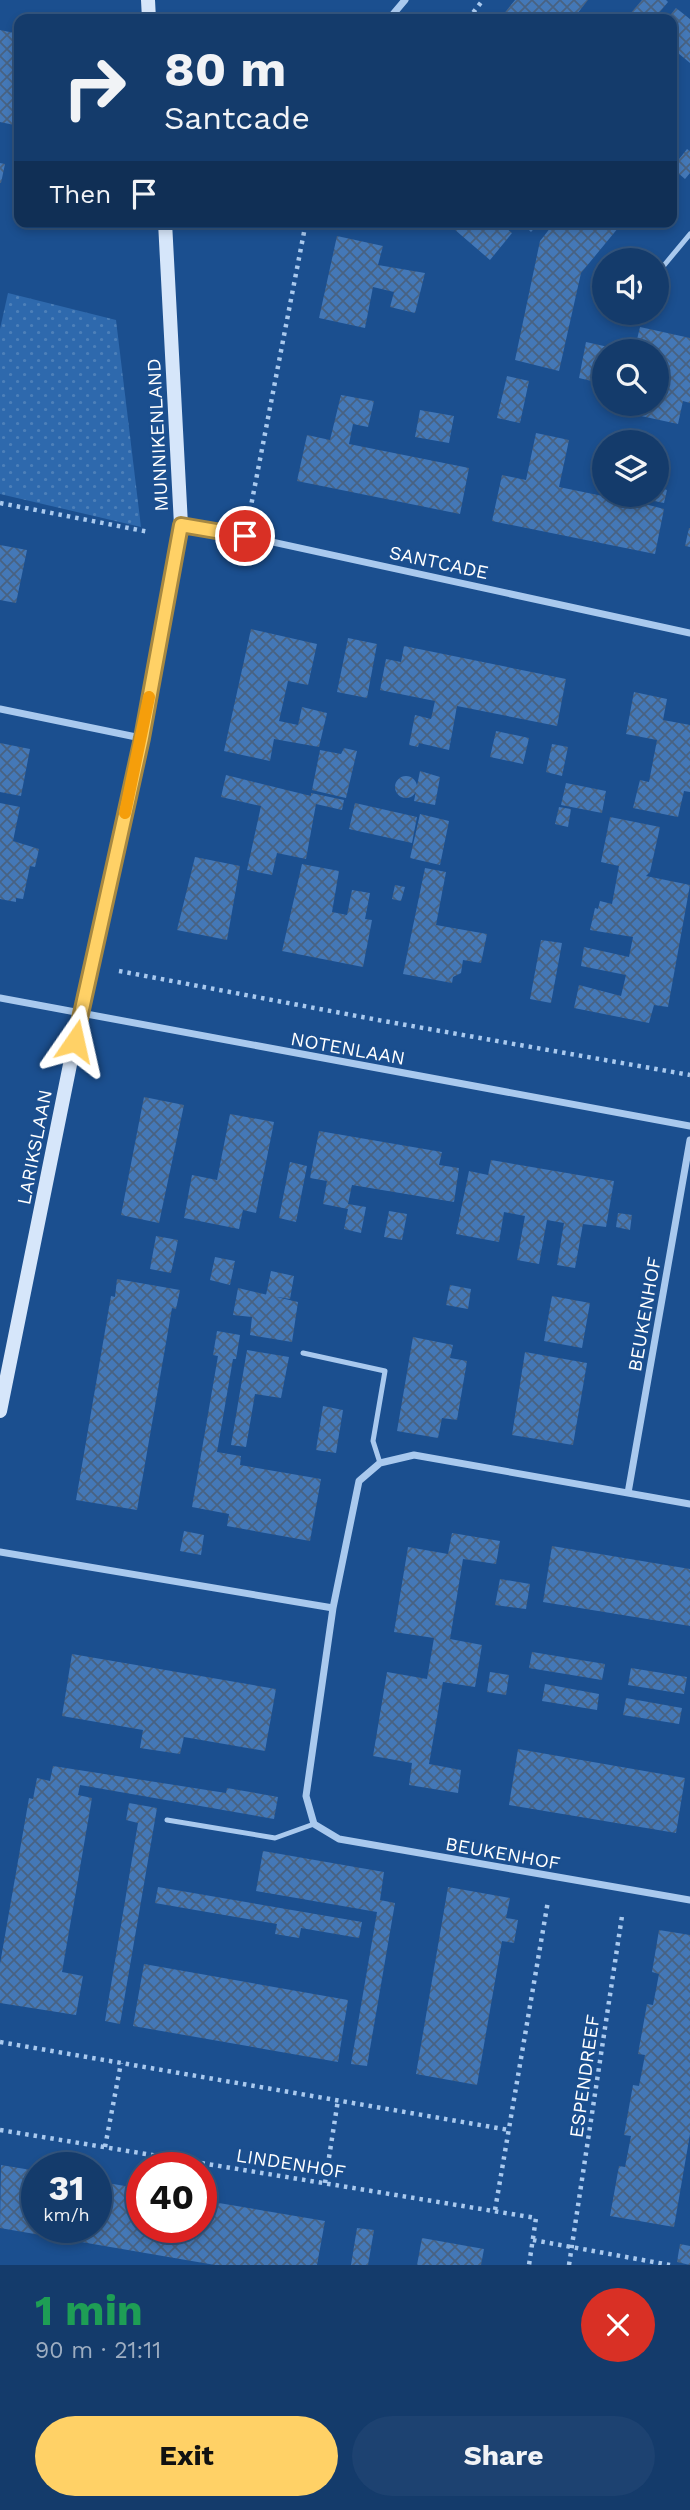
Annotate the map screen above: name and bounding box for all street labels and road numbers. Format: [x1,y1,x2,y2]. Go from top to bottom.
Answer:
street label: MUNNIKENLAND [142,358,173,512]
street label: SANTCADE [387,541,491,584]
street label: NOTENLAAN [289,1027,407,1070]
street label: LARIKSLAAN [12,1088,57,1207]
street label: BEUKENHOF [623,1255,666,1373]
street label: BEUKENHOF [444,1832,562,1875]
street label: ESPENDREEF [564,2013,605,2139]
street label: LINDENHOF [235,2143,347,2183]

